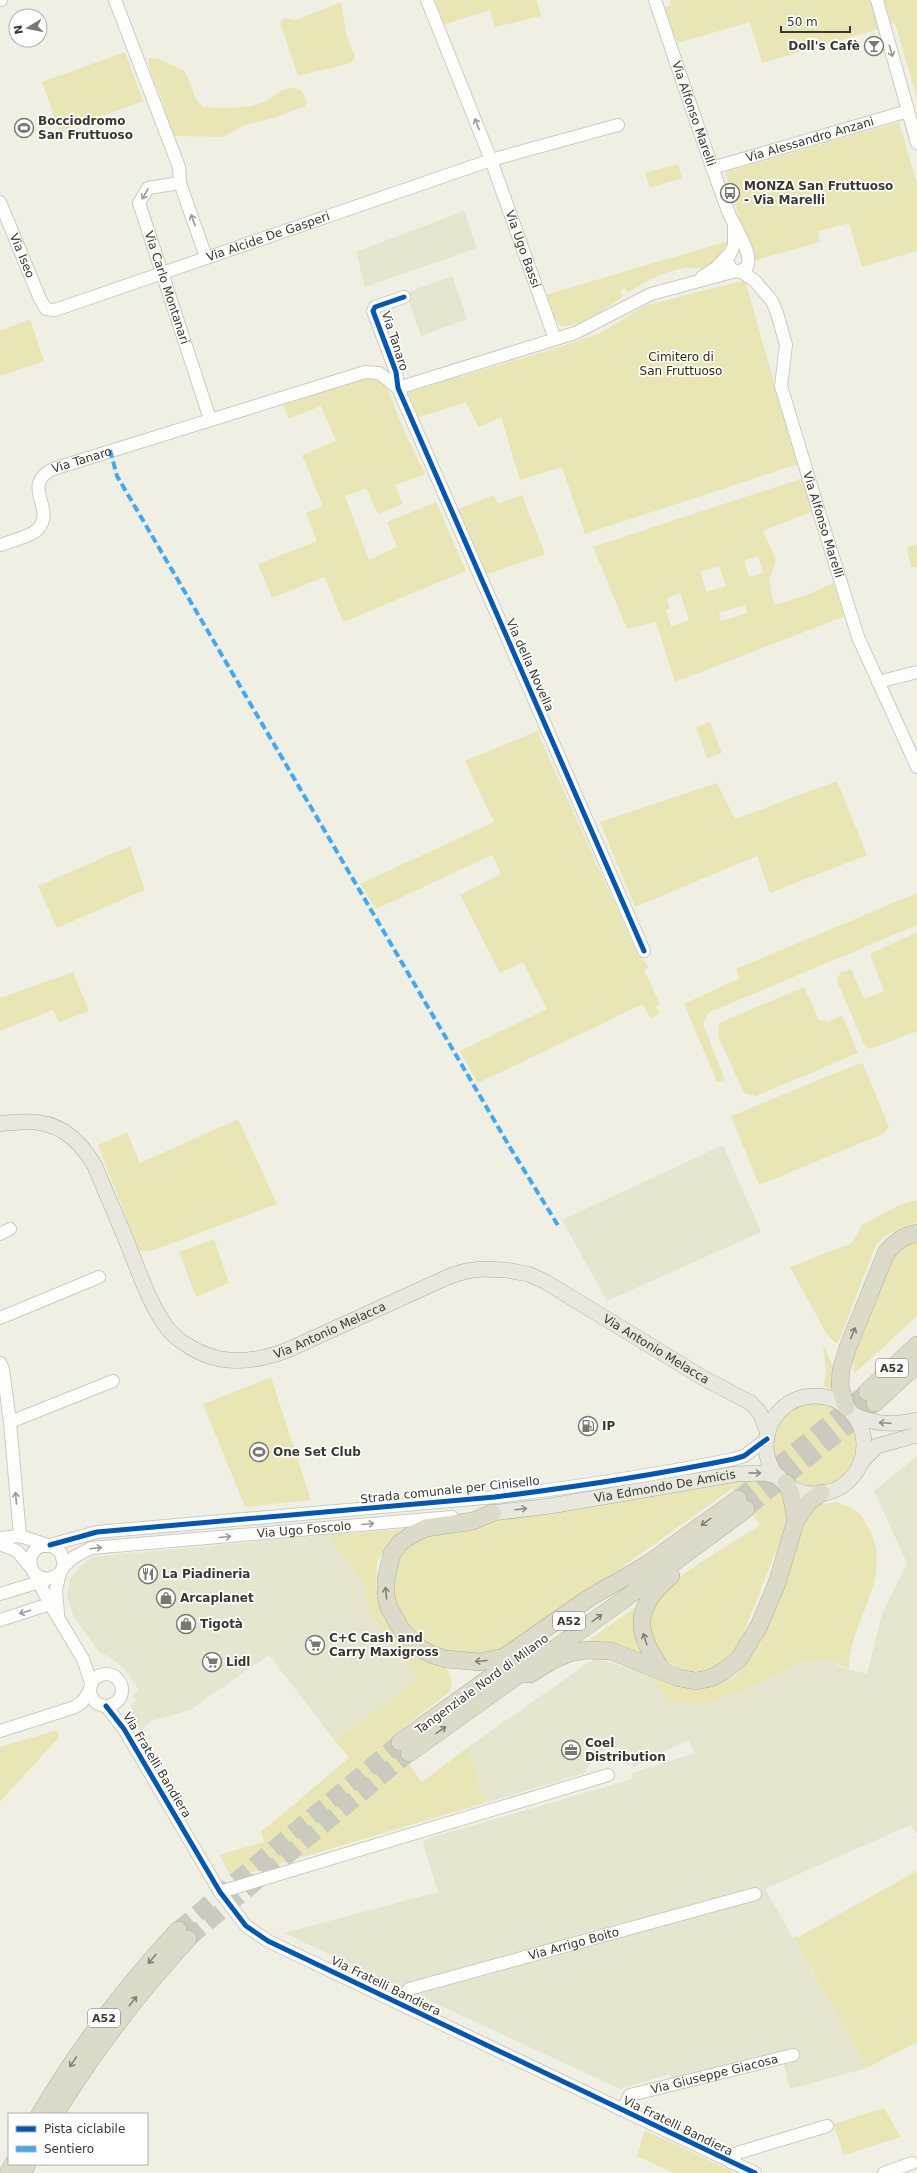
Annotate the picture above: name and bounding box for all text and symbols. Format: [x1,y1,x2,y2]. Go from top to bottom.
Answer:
north arrow [8,8,48,48]
scale bar [781,8,850,34]
text: 50 m [787,15,818,29]
text: N [11,24,26,35]
bar icon: Doll's Cafè [863,35,885,57]
place label: Doll's Cafè [788,39,860,53]
one-way arrow [888,44,895,57]
street label: Via Alfonso Marelli [669,59,718,168]
place label: Bocciodromo San Fruttuoso [38,114,133,142]
street label: Via Alessandro Anzani [744,114,876,165]
sports icon: Bocciodromo San Fruttuoso [13,117,35,139]
one-way arrow [472,119,480,131]
place label: MONZA San Fruttuoso - Via Marelli [744,179,893,207]
bus stop icon: MONZA San Fruttuoso - Via Marelli [719,182,741,204]
one-way arrow [140,188,148,200]
street label: Via Ugo Bassi [503,208,543,290]
street label: Via Alcide De Gasperi [205,209,332,264]
one-way arrow [188,215,196,227]
street label: Via Carlo Montanari [142,229,192,346]
street label: Via Iseo [7,231,38,280]
street label: Via Tanaro [379,309,411,373]
park label: Cimitero di San Fruttuoso [640,350,722,378]
street label: Via Tanaro [50,444,114,476]
street label: Via Alfonso Marelli [800,470,846,580]
street label: Via della Novella [503,616,557,714]
street label: Via Antonio Melacca [272,1299,388,1361]
street label: Via Antonio Melacca [601,1312,712,1387]
one-way arrow [850,1328,858,1340]
road number: A52 [876,1359,908,1377]
fuel station icon: IP [577,1415,599,1437]
place label: IP [602,1419,615,1433]
one-way arrow [879,1420,892,1427]
sports icon: One Set Club [248,1441,270,1463]
place label: One Set Club [273,1445,361,1459]
street label: Via Edmondo De Amicis [593,1467,737,1505]
one-way arrow [748,1469,761,1477]
street label: Strada comunale per Cinisello [360,1474,540,1506]
one-way arrow [13,1491,20,1504]
one-way arrow [514,1505,527,1513]
one-way arrow [701,1517,712,1526]
street label: Via Ugo Foscolo [256,1519,352,1541]
one-way arrow [361,1520,374,1528]
one-way arrow [218,1533,231,1540]
one-way arrow [89,1544,102,1552]
restaurant icon: La Piadineria [137,1563,159,1585]
place label: La Piadineria [162,1567,250,1581]
shop icon: Arcaplanet [155,1587,177,1609]
one-way arrow [383,1587,390,1600]
place label: Arcaplanet [180,1591,254,1605]
one-way arrow [19,1609,32,1616]
road number: A52 [553,1612,585,1630]
shop icon: Tigotà [175,1613,197,1635]
one-way arrow [592,1614,603,1622]
place label: Tigotà [200,1617,243,1631]
place label: C+C Cash and Carry Maxigross [329,1631,439,1659]
street label: Tangenziale Nord di Milano [412,1631,551,1738]
one-way arrow [640,1633,648,1645]
supermarket icon: C+C Cash and Carry Maxigross [304,1634,326,1656]
supermarket icon: Lidl [201,1651,223,1673]
place label: Lidl [226,1655,250,1669]
one-way arrow [475,1657,488,1664]
street label: Via Fratelli Bandiera [120,1710,194,1820]
one-way arrow [435,1726,446,1734]
place label: Coel Distribution [585,1736,666,1764]
office icon: Coel Distribution [560,1739,582,1761]
street label: Via Arrigo Boito [527,1925,621,1963]
one-way arrow [148,1953,157,1963]
street label: Via Fratelli Bandiera [329,1953,443,2019]
one-way arrow [129,1996,138,2007]
road number: A52 [88,2009,120,2027]
street label: Via Giuseppe Giacosa [649,2052,780,2097]
one-way arrow [69,2056,77,2067]
street label: Via Fratelli Bandiera [621,2093,735,2159]
legend [8,2113,148,2165]
text: Pista ciclabile [44,2122,125,2136]
text: Sentiero [44,2142,94,2156]

